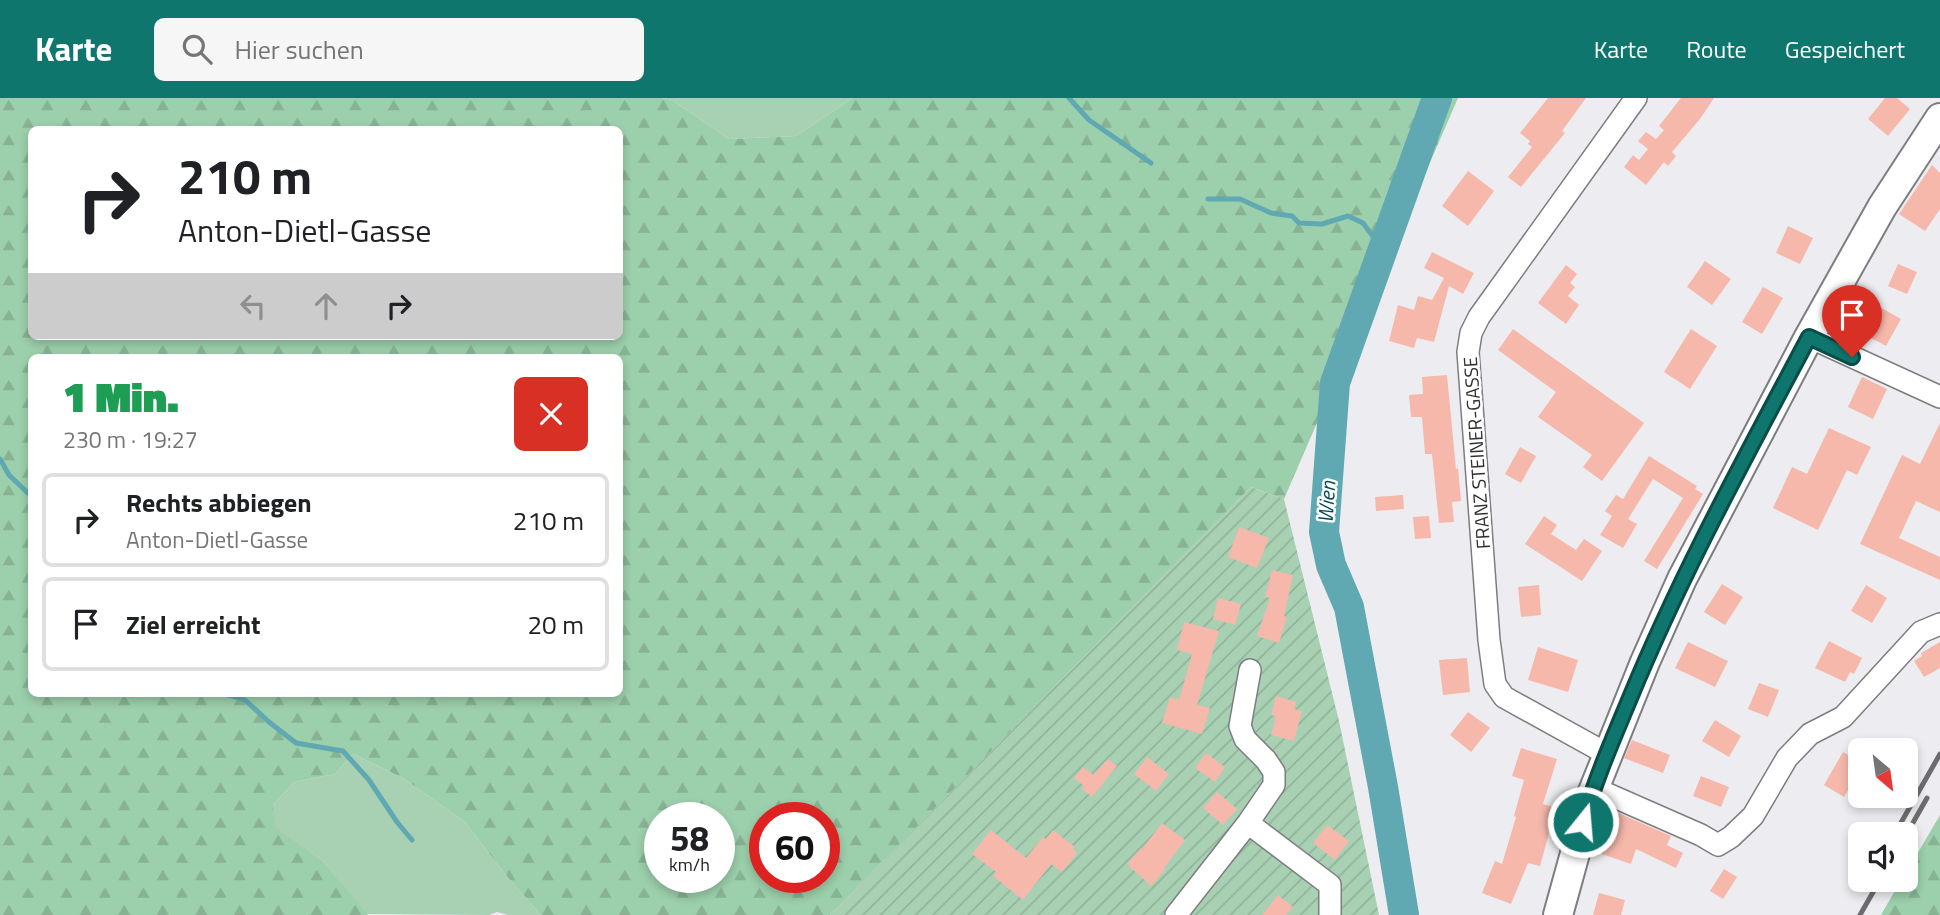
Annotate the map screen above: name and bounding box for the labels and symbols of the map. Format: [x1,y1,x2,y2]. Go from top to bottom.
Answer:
pin [1822,285,1882,357]
street label: FRANZ STEINER-GASSE [1455,356,1497,550]
water label: Wien [1309,479,1343,524]
north arrow [1848,738,1918,808]
position arrow [1546,785,1620,859]
speed limit sign: 60 [749,802,840,893]

